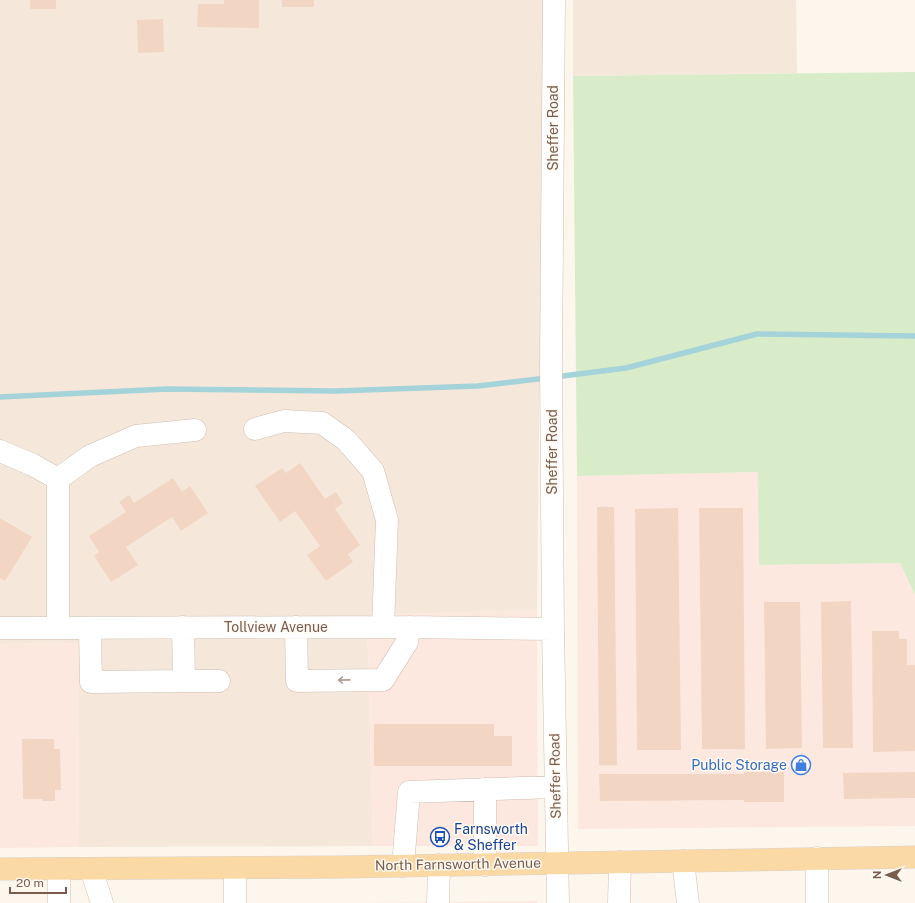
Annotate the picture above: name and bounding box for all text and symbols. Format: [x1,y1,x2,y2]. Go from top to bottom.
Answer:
street label: Sheffer Road [545,85,561,171]
street label: Sheffer Road [544,409,560,495]
street label: Tollview Avenue [224,619,328,635]
one-way arrow [338,676,351,684]
street label: Sheffer Road [546,733,564,819]
shop icon: Public Storage [790,754,812,776]
place label: Public Storage [691,757,787,773]
place label: Farnsworth & Sheffer [454,821,528,853]
bus stop icon: Farnsworth & Sheffer [429,826,451,848]
street label: North Farnsworth Avenue [375,855,541,873]
north arrow [867,855,907,895]
scale bar [10,869,66,895]
text: N [871,871,883,879]
text: 20 m [16,876,44,890]

